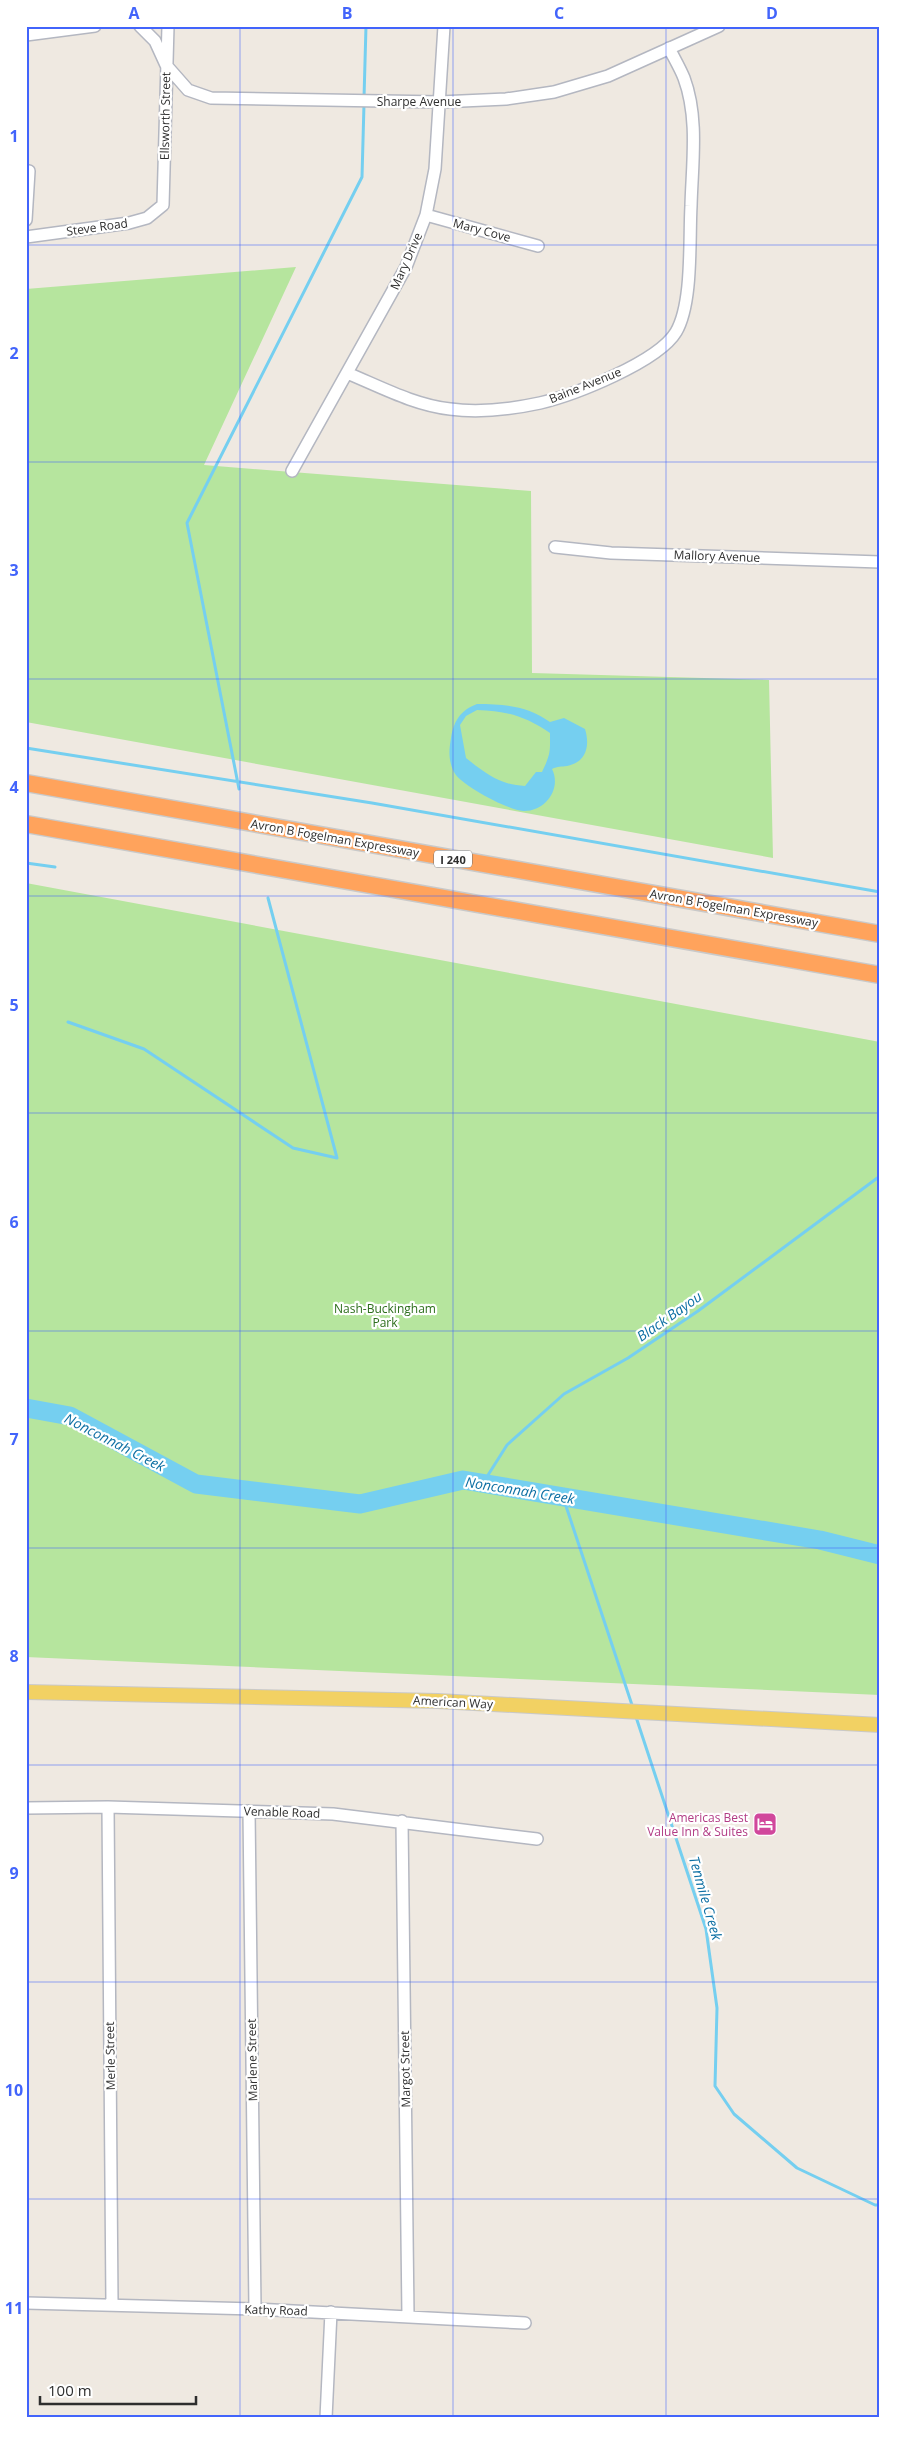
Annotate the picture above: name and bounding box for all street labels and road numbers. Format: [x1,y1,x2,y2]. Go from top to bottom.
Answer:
street label: Ellsworth Street [156,72,174,160]
street label: Sharpe Avenue [377,93,461,110]
street label: Steve Road [65,214,129,240]
street label: Mary Cove [451,214,513,246]
street label: Mary Drive [386,230,426,292]
street label: Baine Avenue [546,363,624,407]
street label: Mallory Avenue [673,546,761,566]
street label: Avron B Fogelman Expressway [250,815,421,861]
road number: I 240 [434,851,472,868]
street label: Avron B Fogelman Expressway [649,885,820,931]
street label: American Way [413,1691,494,1713]
street label: Venable Road [243,1802,321,1822]
street label: Marlene Street [243,2018,261,2102]
street label: Merle Street [101,2021,119,2091]
street label: Margot Street [396,2030,414,2108]
street label: Kathy Road [244,2300,308,2320]

